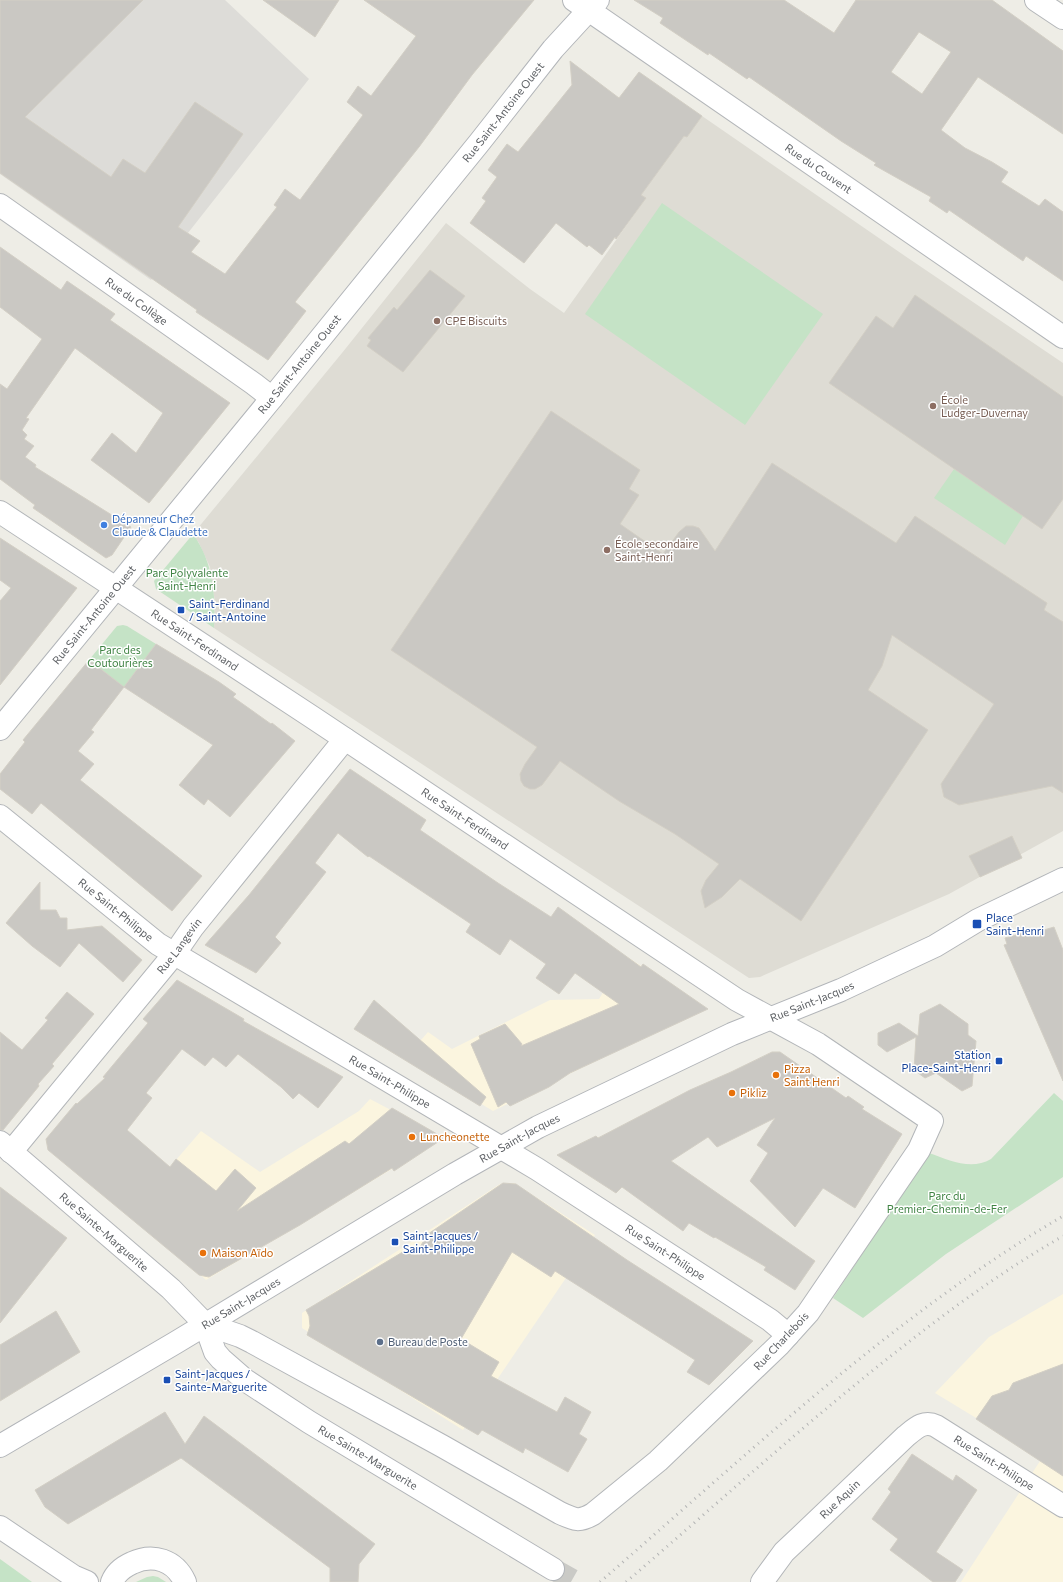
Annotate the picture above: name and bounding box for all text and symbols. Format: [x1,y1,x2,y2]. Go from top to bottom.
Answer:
street label: Rue Saint-Antoine Ouest [459,59,547,165]
street label: Rue du Couvent [783,141,855,196]
street label: Rue du Collège [103,274,171,327]
street label: Rue Saint-Antoine Ouest [255,311,344,416]
place label: CPE Biscuits [445,314,507,327]
marker: CPE Biscuits [432,316,442,326]
place label: École Ludger-Duvernay [941,392,1028,419]
marker: École Ludger-Duvernay [928,401,938,411]
place label: Dépanneur Chez Claude & Claudette [112,512,208,538]
marker: Dépanneur Chez Claude & Claudette [99,520,109,530]
place label: École secondaire Saint-Henri [615,536,699,563]
marker: École secondaire Saint-Henri [602,545,612,555]
street label: Rue Saint-Antoine Ouest [49,562,138,666]
park label: Parc Polyvalente Saint-Henri [146,566,228,592]
place label: Saint-Ferdinand / Saint-Antoine [189,597,269,623]
marker: Saint-Ferdinand / Saint-Antoine [176,605,186,615]
street label: Rue Saint-Ferdinand [149,606,241,673]
park label: Parc des Coutourières [87,643,153,669]
street label: Rue Saint-Ferdinand [419,785,511,852]
street label: Rue Saint-Philippe [76,875,156,944]
place label: Place Saint-Henri [986,911,1044,937]
street label: Rue Langevin [154,915,204,976]
marker: Place Saint-Henri [971,918,983,930]
street label: Rue Saint-Jacques [768,978,856,1024]
place label: Station Place-Saint-Henri [902,1048,991,1074]
street label: Rue Saint-Philippe [347,1052,433,1111]
marker: Station Place-Saint-Henri [994,1056,1004,1066]
place label: Pizza Saint Henri [784,1062,840,1088]
marker: Pizza Saint Henri [771,1070,781,1080]
place label: Piklìz [740,1086,767,1099]
marker: Piklìz [727,1088,737,1098]
street label: Rue Saint-Jacques [477,1111,562,1165]
place label: Luncheonette [420,1130,490,1143]
marker: Luncheonette [407,1132,417,1142]
street label: Rue Sainte-Marguerite [57,1189,152,1274]
park label: Parc du Premier-Chemin-de-Fer [887,1189,1008,1215]
street label: Rue Saint-Philippe [623,1221,708,1282]
place label: Saint-Jacques / Saint-Philippe [403,1229,478,1255]
marker: Saint-Jacques / Saint-Philippe [390,1237,400,1247]
place label: Maison Aïdo [211,1246,274,1259]
marker: Maison Aïdo [198,1248,208,1258]
street label: Rue Saint-Jacques [199,1274,282,1332]
street label: Rue Charlebois [750,1309,811,1372]
place label: Bureau de Poste [388,1335,468,1348]
marker: Bureau de Poste [375,1337,385,1347]
place label: Saint-Jacques / Sainte-Marguerite [175,1367,267,1393]
marker: Saint-Jacques / Sainte-Marguerite [162,1375,172,1385]
street label: Rue Sainte-Marguerite [316,1422,420,1492]
street label: Rue Saint-Philippe [952,1432,1037,1492]
street label: Rue Aquin [817,1477,862,1521]

